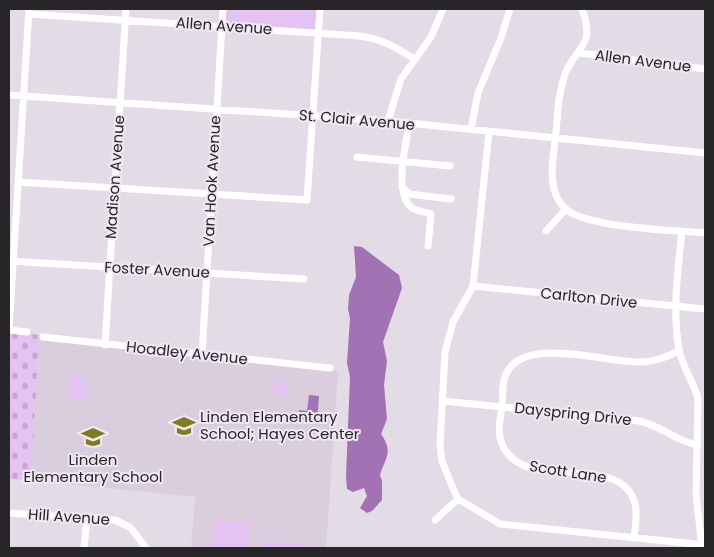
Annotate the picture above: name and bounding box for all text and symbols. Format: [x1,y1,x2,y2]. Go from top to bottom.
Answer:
street label: Allen Avenue [175,12,273,39]
street label: Allen Avenue [594,44,692,77]
street label: St. Clair Avenue [298,104,416,135]
street label: Madison Avenue [100,114,129,240]
street label: Van Hook Avenue [198,115,225,247]
street label: Foster Avenue [104,256,210,283]
street label: Carlton Drive [540,282,639,313]
street label: Hoadley Avenue [125,336,249,369]
street label: Dayspring Drive [513,397,633,430]
place label: Linden Elementary School; Hayes Center [200,406,360,444]
school or university icon: Linden Elementary School; Hayes Center [171,413,197,439]
school or university icon: Linden Elementary School [80,424,106,450]
place label: Linden Elementary School [23,449,163,487]
street label: Scott Lane [528,455,608,488]
street label: Hill Avenue [28,503,111,530]

